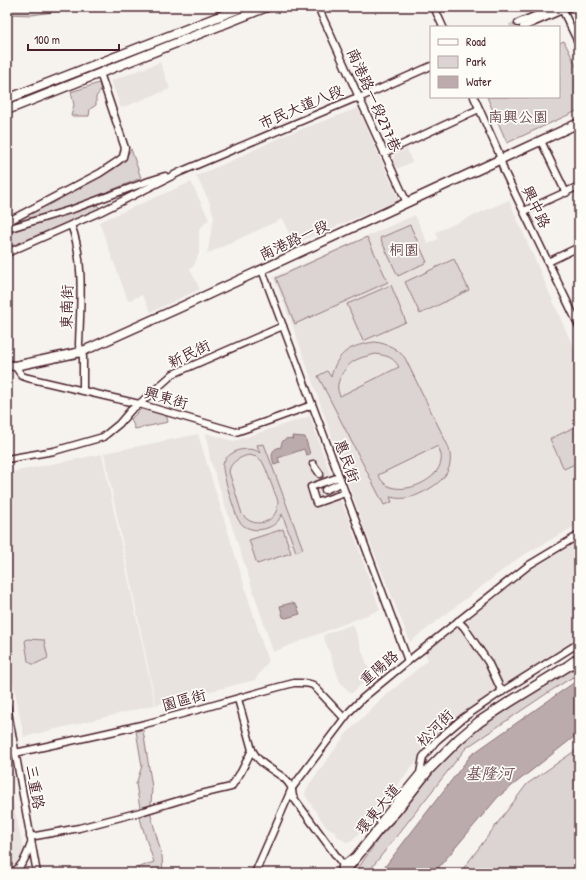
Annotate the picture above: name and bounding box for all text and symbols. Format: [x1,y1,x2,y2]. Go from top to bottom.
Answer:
scale bar [28,26,119,52]
legend [430,26,560,98]
text: 100 m [34,31,60,48]
text: Road [466,33,486,50]
street label: 南港路一段277巷 [342,44,407,155]
text: Park [466,53,486,70]
text: Water [466,73,492,90]
street label: 市民大道八段 [255,79,346,134]
park label: 南興公園 [488,106,548,127]
street label: 興中路 [517,182,556,232]
street label: 南港路一段 [255,214,332,265]
park label: 桐園 [389,239,419,260]
street label: 東南街 [56,284,77,330]
street label: 新民街 [164,334,214,373]
street label: 興東街 [142,381,191,414]
street label: 惠民街 [330,436,365,486]
street label: 重陽路 [355,645,403,690]
street label: 園區街 [159,684,208,715]
street label: 松河街 [411,704,458,751]
water label: 基隆河 [465,762,516,784]
street label: 三重路 [21,763,50,811]
street label: 環東大道 [350,779,405,838]

